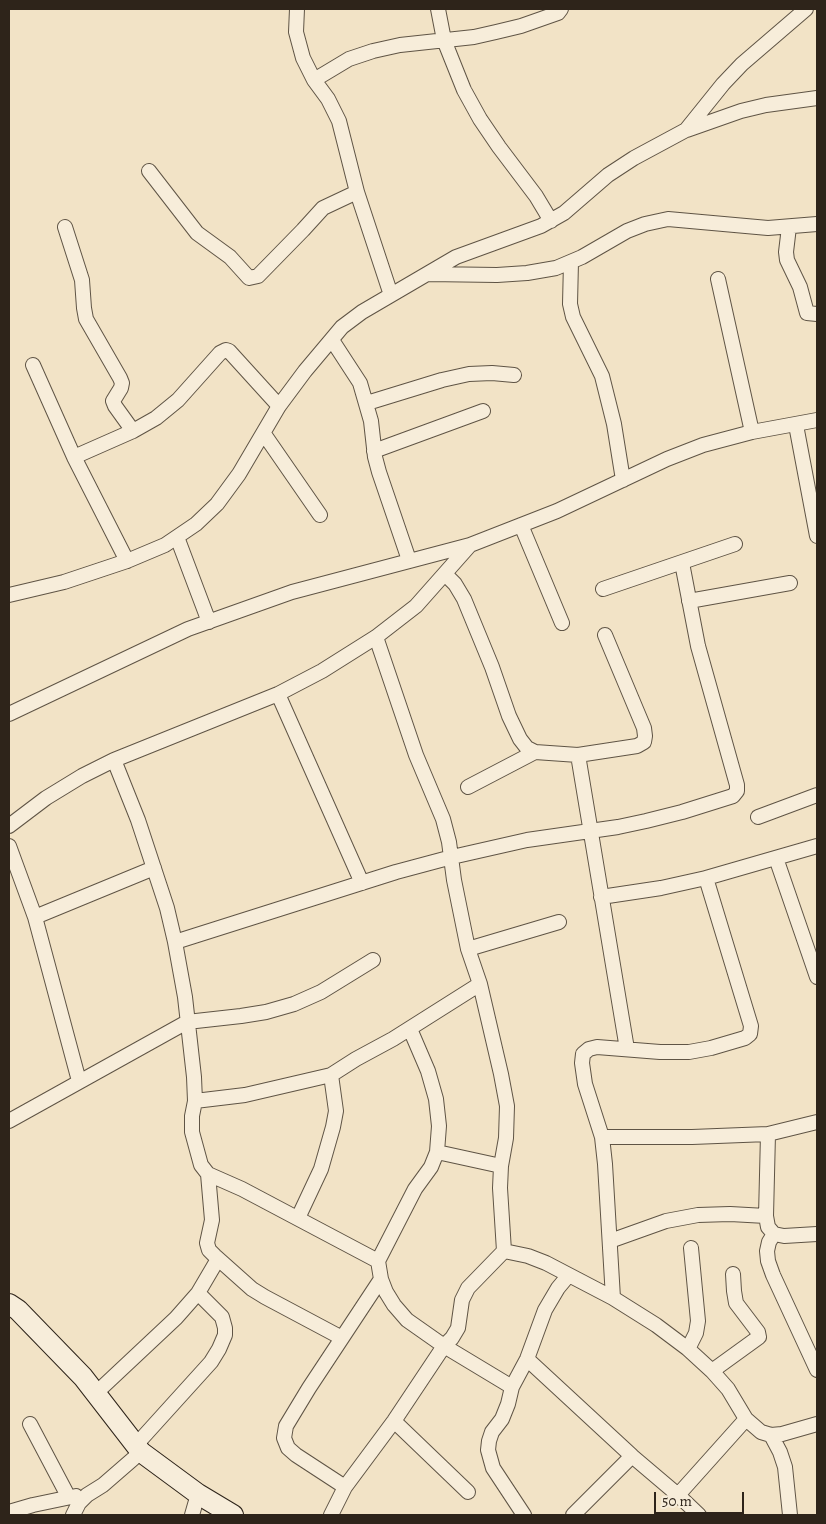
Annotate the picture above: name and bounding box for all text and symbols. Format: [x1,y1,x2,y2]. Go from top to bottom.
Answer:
scale bar [656,1482,746,1514]
text: 50 m [662,1491,692,1511]

